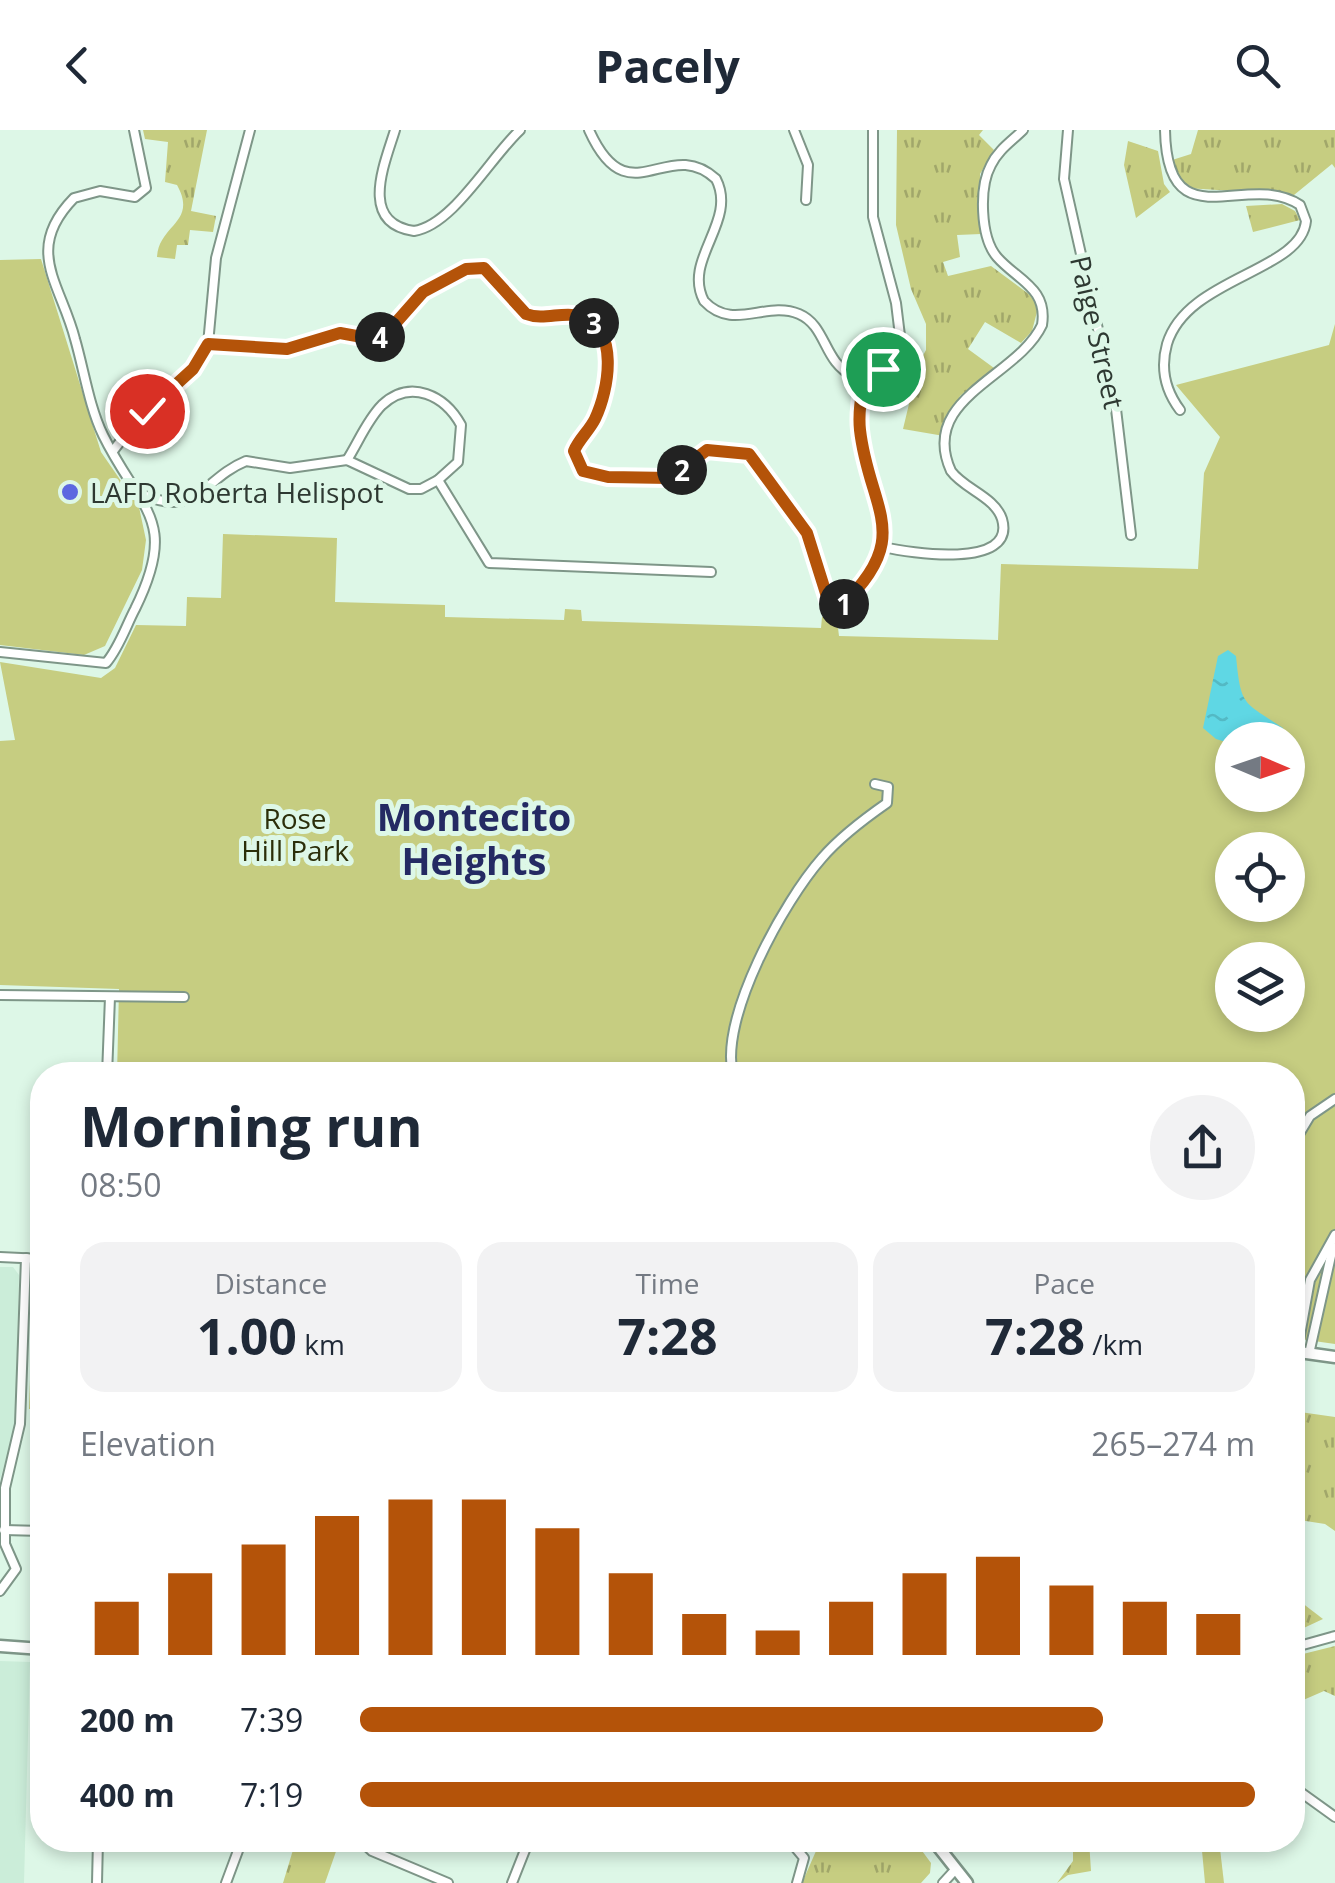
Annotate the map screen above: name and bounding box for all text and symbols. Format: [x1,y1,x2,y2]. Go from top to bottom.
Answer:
text: Pacely [595,35,740,96]
icon: back [50,38,105,93]
icon: search [1230,38,1285,93]
street label: Paige Street [1062,252,1134,412]
pin: 3 [569,298,619,348]
text: 3 [586,304,602,342]
pin: 4 [355,312,405,362]
text: 4 [372,318,388,356]
pin [841,327,926,412]
icon: arrive [856,342,911,397]
pin [105,369,190,454]
icon: check [120,384,175,439]
pin: 2 [657,445,707,495]
text: 2 [674,451,690,489]
place label: LAFD Roberta Helispot [90,473,383,511]
marker: LAFD Roberta Helispot [59,481,81,503]
pin: 1 [819,579,869,629]
text: 1 [836,585,852,623]
north arrow [1215,722,1305,812]
map controls [1215,722,1305,1032]
district label: Montecito Heights [377,790,571,886]
park label: Rose Hill Park [241,799,349,869]
button: locate [1215,832,1305,922]
button: layers [1215,942,1305,1032]
text: Morning run [80,1088,423,1163]
button: share [1150,1095,1255,1200]
text: 08:50 [80,1163,162,1206]
text: Distance [215,1264,327,1302]
text: Time [635,1264,700,1302]
text: Pace [1033,1264,1095,1302]
text: 1.00 [197,1302,297,1370]
text: 7:28 [617,1302,718,1370]
text: 7:28 [985,1302,1085,1370]
text: km [297,1325,345,1363]
text: /km [1085,1325,1143,1363]
text: Elevation [80,1422,216,1465]
text: 265–274 m [1091,1422,1255,1465]
text: 200 m [80,1698,175,1741]
text: 7:39 [240,1698,303,1741]
text: 400 m [80,1773,175,1816]
text: 7:19 [240,1773,303,1816]

